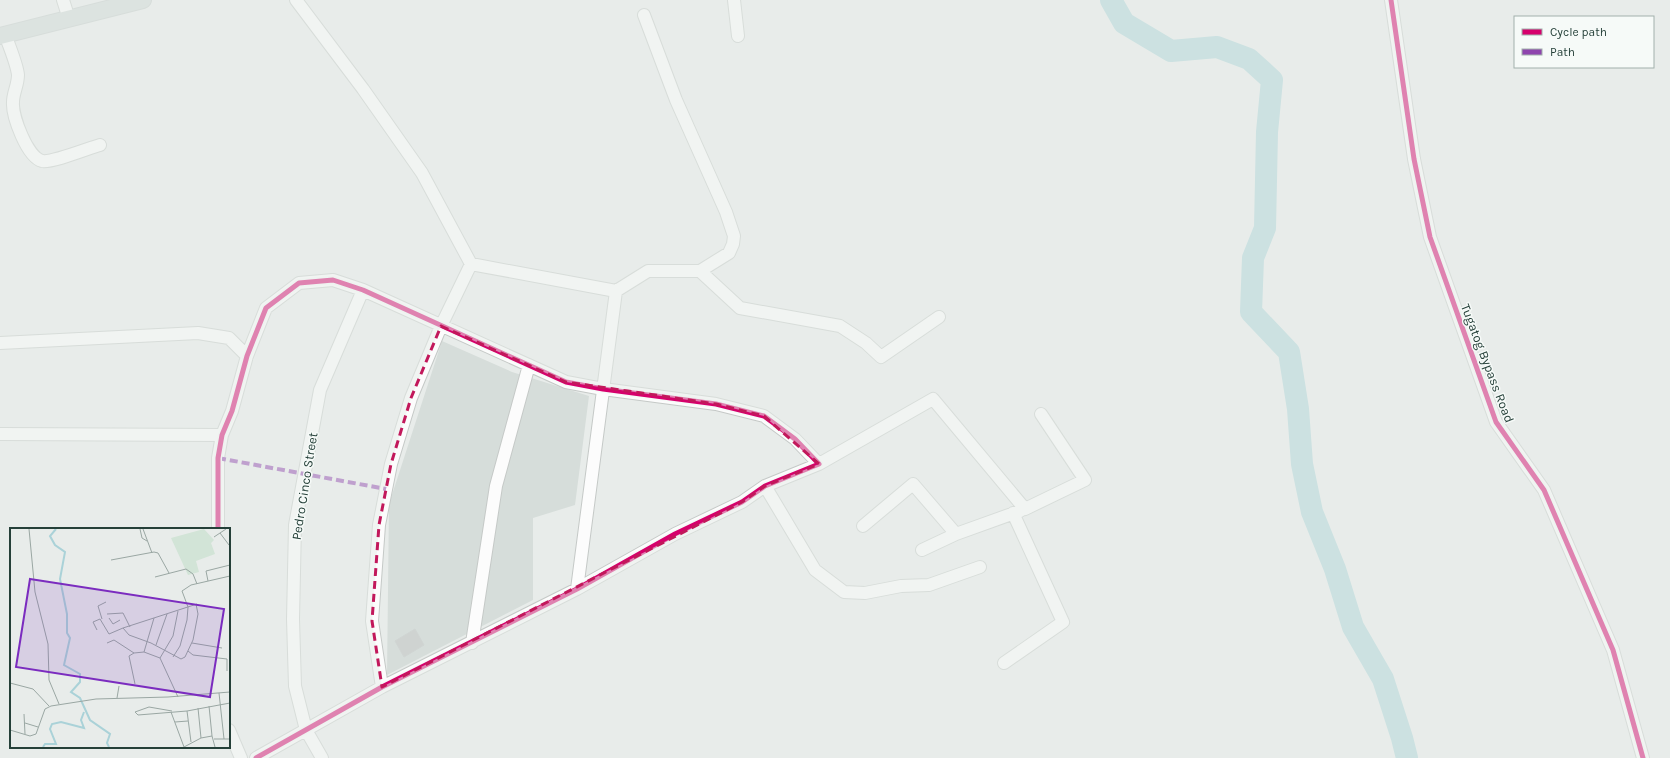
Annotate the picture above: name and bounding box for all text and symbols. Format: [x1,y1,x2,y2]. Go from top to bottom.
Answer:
legend [1514,16,1654,68]
text: Cycle path [1550,25,1607,39]
text: Path [1550,45,1575,59]
street label: Tugatog Bypass Road [1458,302,1517,425]
street label: Pedro Cinco Street [289,431,320,541]
inset map [10,528,230,748]

